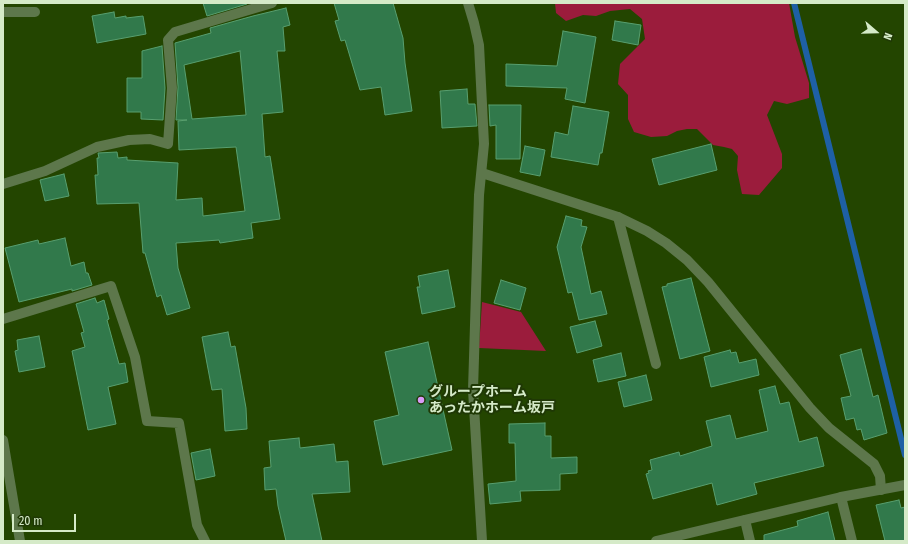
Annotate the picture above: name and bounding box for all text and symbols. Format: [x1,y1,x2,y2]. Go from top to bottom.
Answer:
north arrow [856,12,896,52]
text: N [881,31,895,42]
place label: グループホーム あったかホーム坂戸 [429,384,555,416]
marker: グループホーム あったかホーム坂戸 [416,395,426,405]
scale bar [14,506,78,532]
text: 20 m [19,514,43,528]

